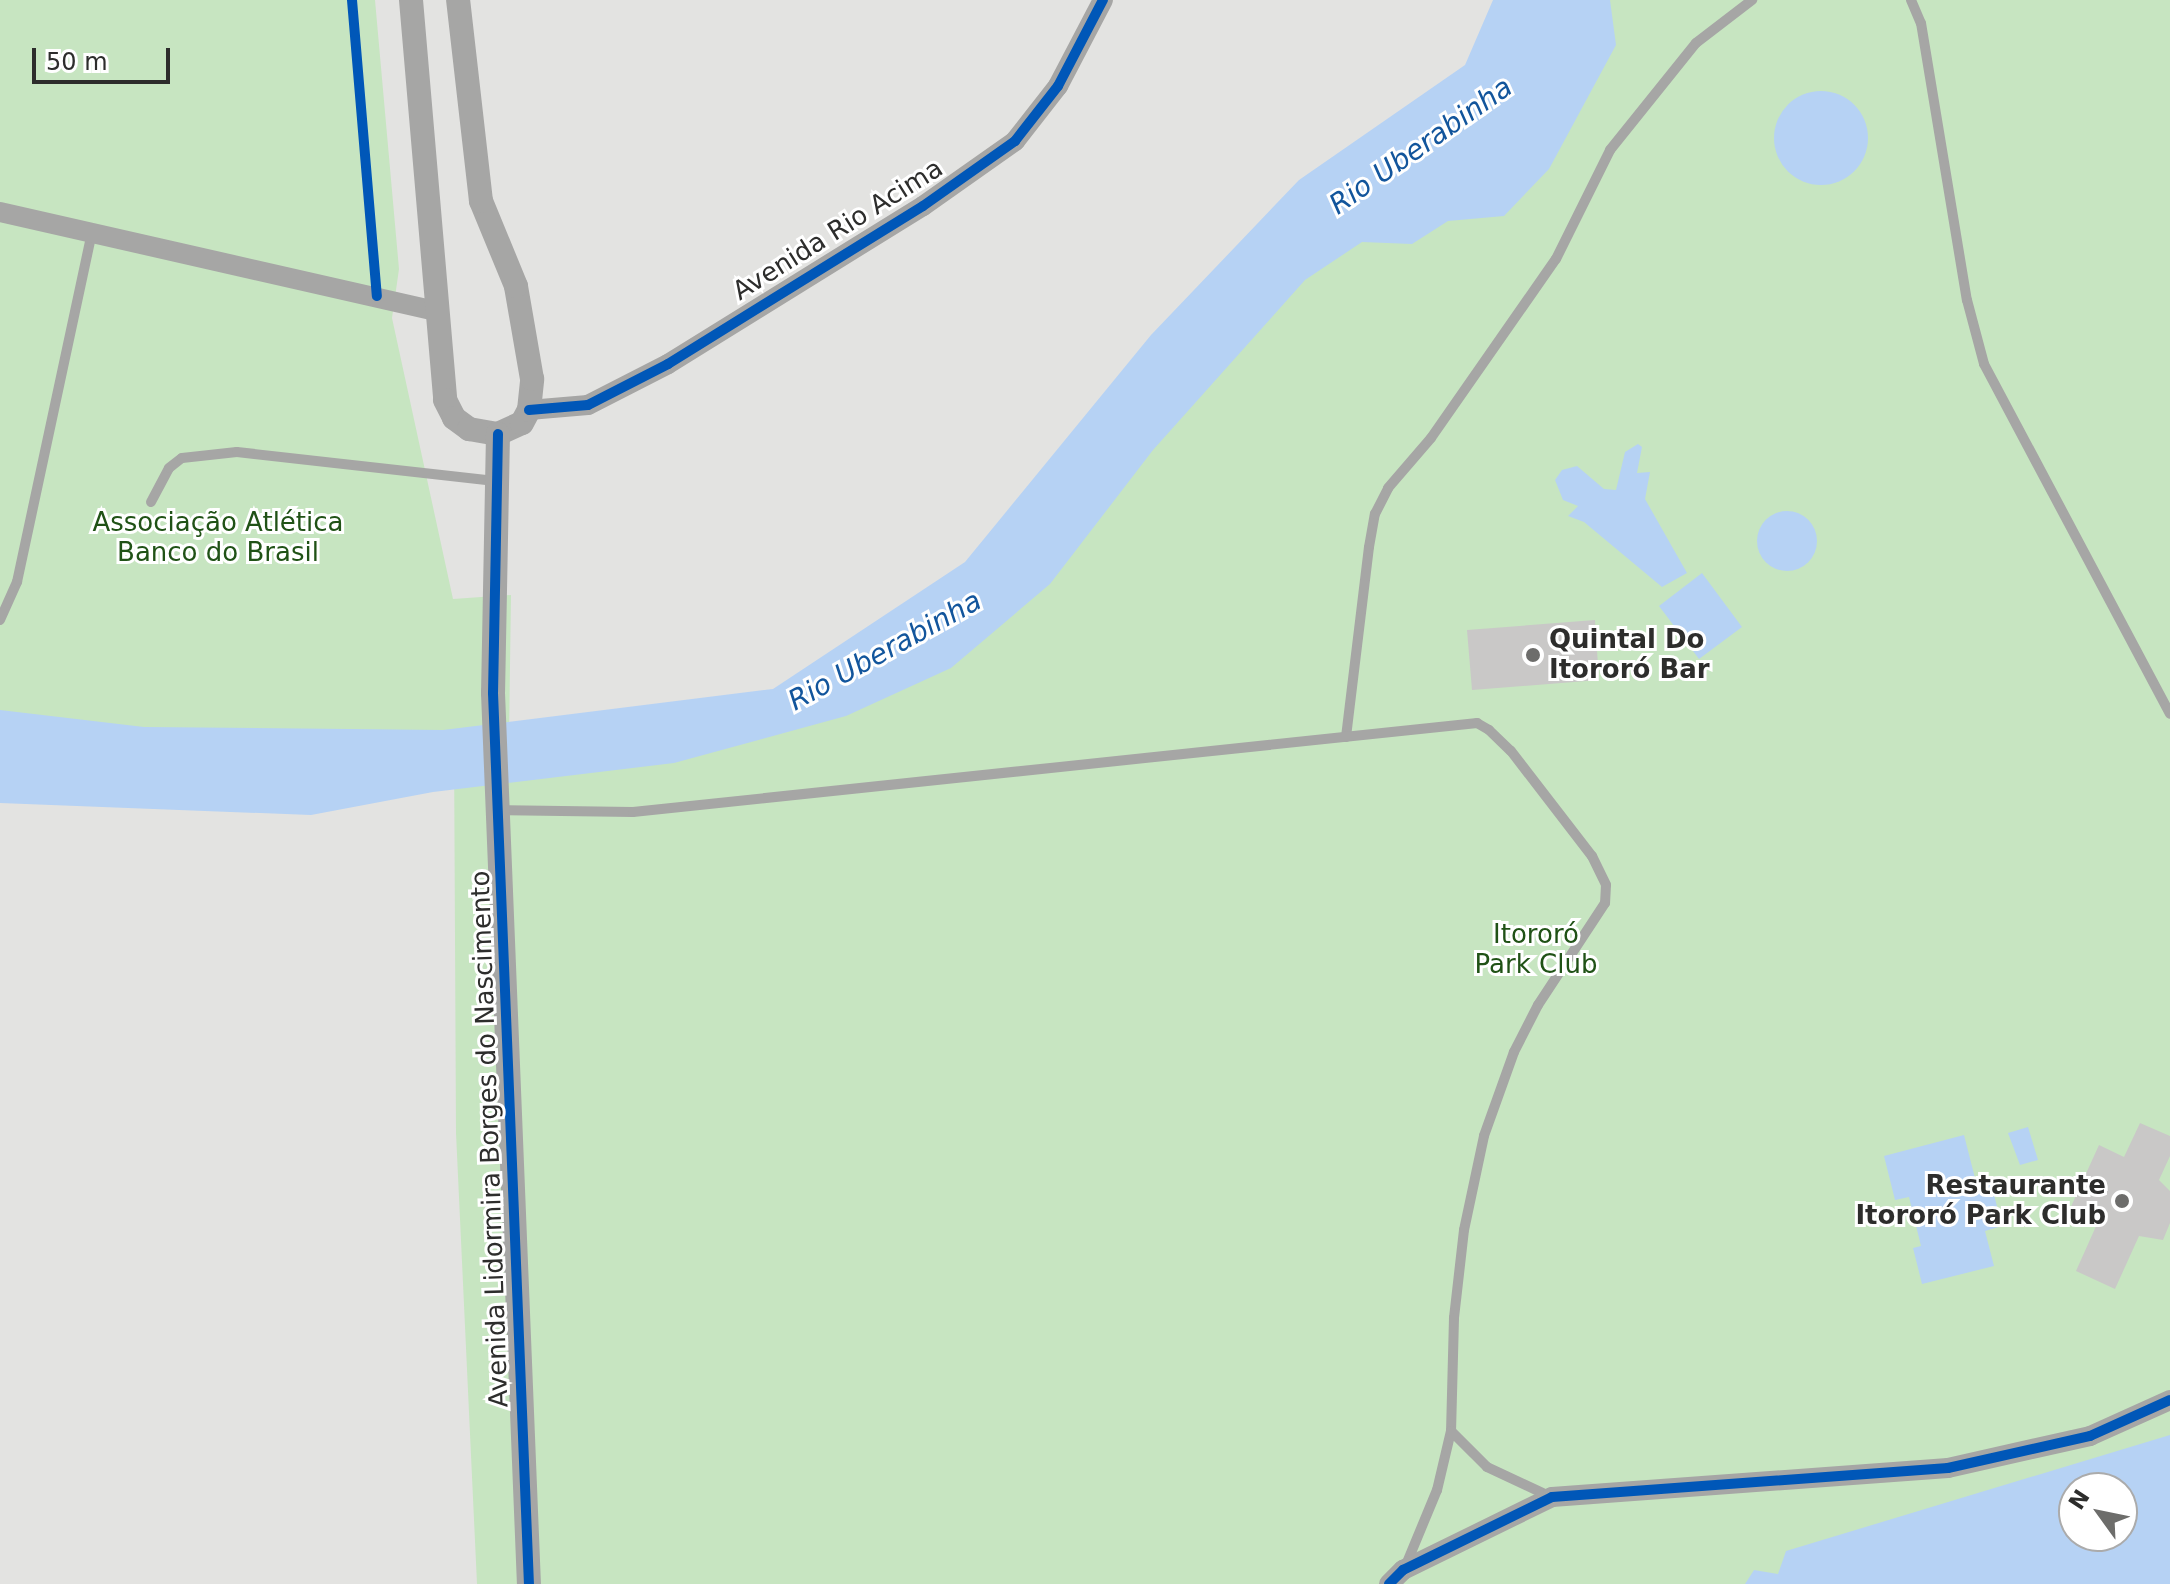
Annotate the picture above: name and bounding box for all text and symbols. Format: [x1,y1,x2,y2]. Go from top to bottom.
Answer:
scale bar [36,32,174,82]
text: 50 m [46,48,108,76]
water label: Rio Uberabinha [1323,70,1519,222]
street label: Avenida Rio Acima [727,153,949,307]
park label: Associação Atlética Banco do Brasil [92,507,344,568]
water label: Rio Uberabinha [783,584,987,718]
place label: Quintal Do Itororó Bar [1549,624,1710,686]
marker: Quintal Do Itororó Bar [1524,646,1542,664]
street label: Avenida Lidormira Borges do Nascimento [465,870,515,1408]
park label: Itororó Park Club [1475,919,1597,980]
place label: Restaurante Itororó Park Club [1855,1170,2106,1232]
marker: Restaurante Itororó Park Club [2113,1192,2131,1210]
north arrow [2058,1472,2138,1552]
text: N [2064,1485,2095,1514]

